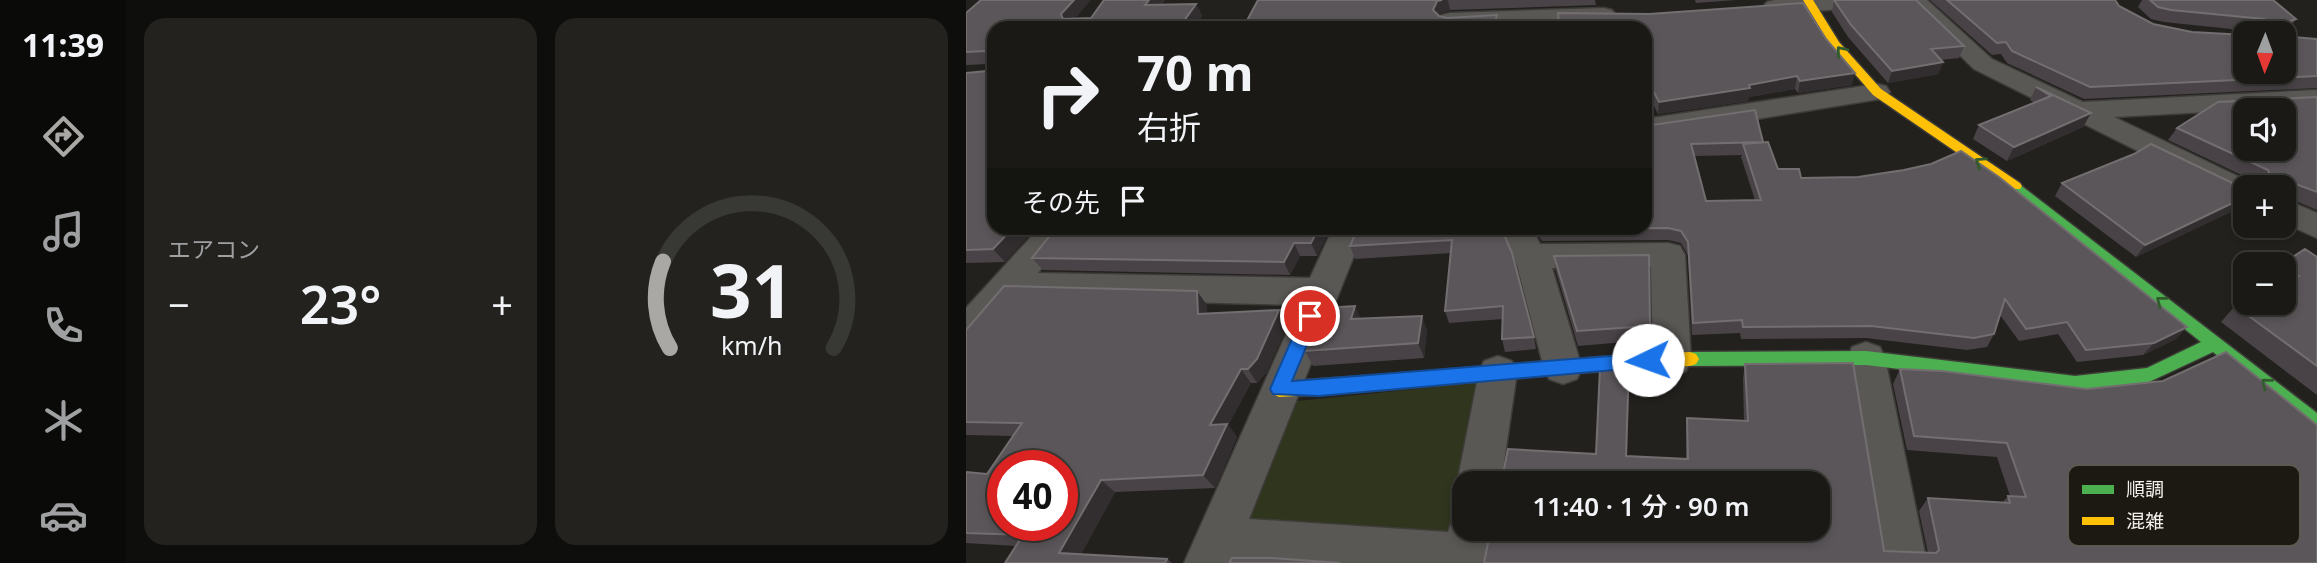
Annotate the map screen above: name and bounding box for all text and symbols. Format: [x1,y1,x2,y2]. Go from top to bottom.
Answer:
north arrow [2233,21,2296,84]
map controls [2233,21,2296,315]
text: 11:39 [22,23,104,66]
text: 70 m [1137,39,1254,105]
one-way arrow [1837,46,1849,59]
icon: right [1022,49,1113,140]
button: sound [2233,98,2296,161]
text: 右折 [1137,105,1201,148]
icon: directions [39,112,88,161]
one-way arrow [1975,157,1988,170]
button: + [2233,175,2296,238]
icon: arrive [1114,182,1152,220]
text: その先 [1022,184,1100,220]
icon: music [39,207,88,256]
text: エアコン [168,233,260,265]
text: 31 [710,240,793,339]
button: − [2233,252,2296,315]
text: 23° [300,268,381,339]
text: − [168,278,190,330]
text: + [491,278,513,330]
pin [1280,286,1340,346]
one-way arrow [2156,296,2168,309]
icon: arrive [1291,297,1329,335]
icon: phone [39,301,88,350]
position arrow [1611,323,1685,397]
text: km/h [721,327,782,361]
one-way arrow [2261,379,2273,392]
icon: climate [39,396,88,445]
speed limit sign: 40 [987,450,1078,541]
legend [2068,465,2300,546]
text: 順調 [2126,476,2164,502]
text: 11:40 · 1 分 · 90 m [1532,488,1750,524]
icon: car [39,491,88,540]
text: 混雑 [2126,508,2164,534]

